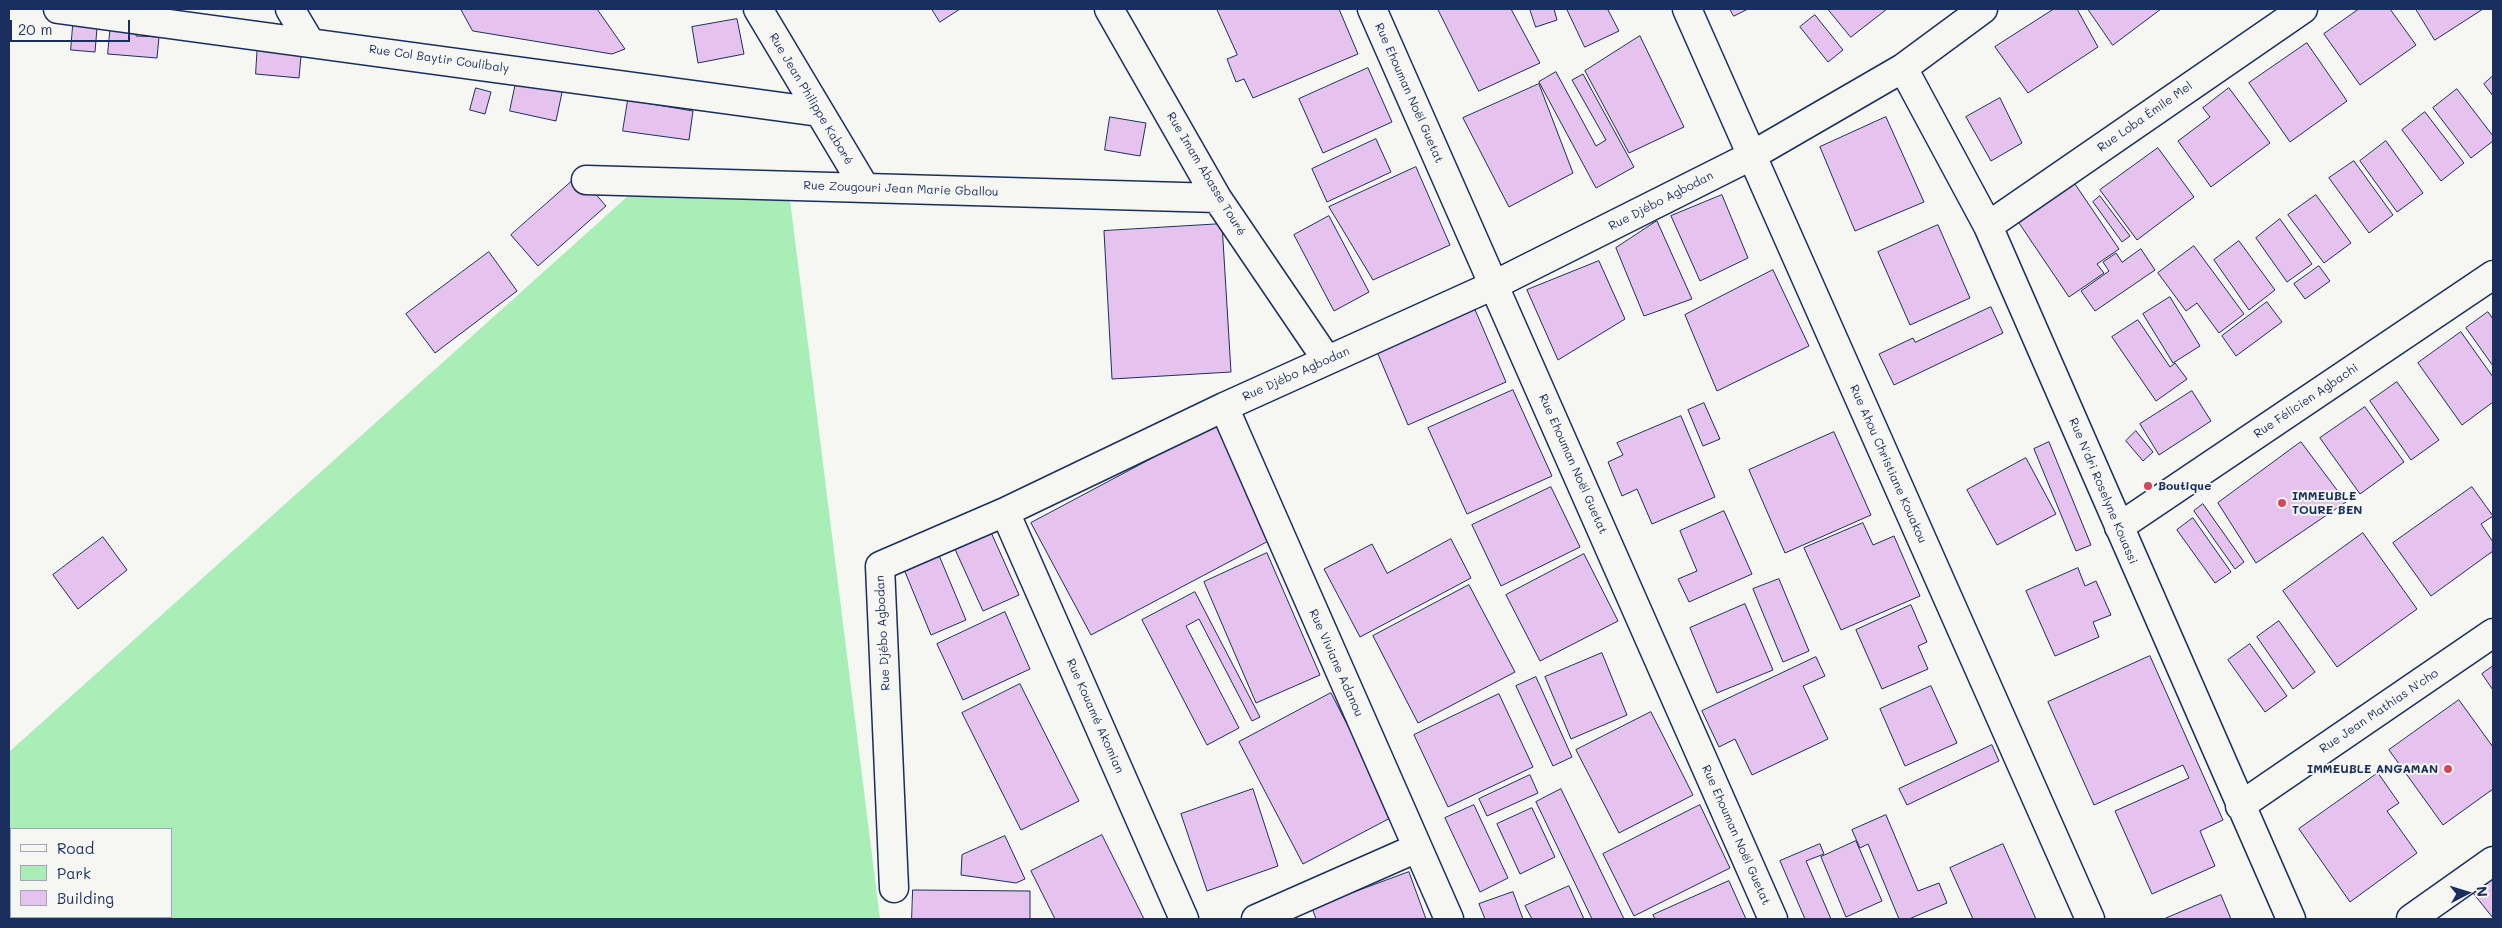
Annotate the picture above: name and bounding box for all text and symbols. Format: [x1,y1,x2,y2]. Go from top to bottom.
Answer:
scale bar [12,10,132,42]
text: 20 m [18,19,52,39]
street label: Rue Ehouman Noël Guetat [1372,21,1446,165]
street label: Rue Jean Philippe Kaboré [766,31,856,167]
street label: Rue Col Baytir Coulibaly [368,42,510,76]
street label: Rue Loba Émile Mel [2095,79,2195,155]
street label: Rue Imam Abasse Touré [1163,110,1249,238]
street label: Rue Djébo Agbodan [1606,168,1716,234]
street label: Rue Zougouri Jean Marie Gballou [803,178,999,200]
street label: Rue Djébo Agbodan [1240,344,1352,404]
street label: Rue Félicien Agbachi [2251,361,2361,441]
street label: Rue Ahou Christiane Kouakou [1846,383,1930,545]
street label: Rue Ehouman Noël Guetat [1536,392,1610,536]
street label: Rue N'dri Roselyne Kouassi [2066,416,2140,566]
place label: Boutique [2158,479,2211,493]
marker: Boutique [2142,480,2154,492]
place label: IMMEUBLE TOURE BEN [2292,489,2362,517]
marker: IMMEUBLE TOURE BEN [2276,497,2288,509]
street label: Rue Djébo Agbodan [873,575,893,691]
street label: Rue Viviane Adanou [1306,607,1366,719]
street label: Rue Kouamé Akomian [1063,656,1127,776]
street label: Rue Jean Mathias N'cho [2317,666,2441,756]
place label: IMMEUBLE ANGAMAN [2307,762,2438,776]
street label: Rue Ehouman Noël Guetat [1699,763,1773,907]
marker: IMMEUBLE ANGAMAN [2442,763,2454,775]
legend [10,828,172,918]
text: Road [57,838,94,858]
text: Park [57,863,91,883]
north arrow [2442,868,2492,918]
text: N [2473,886,2492,898]
text: Building [57,888,114,908]

